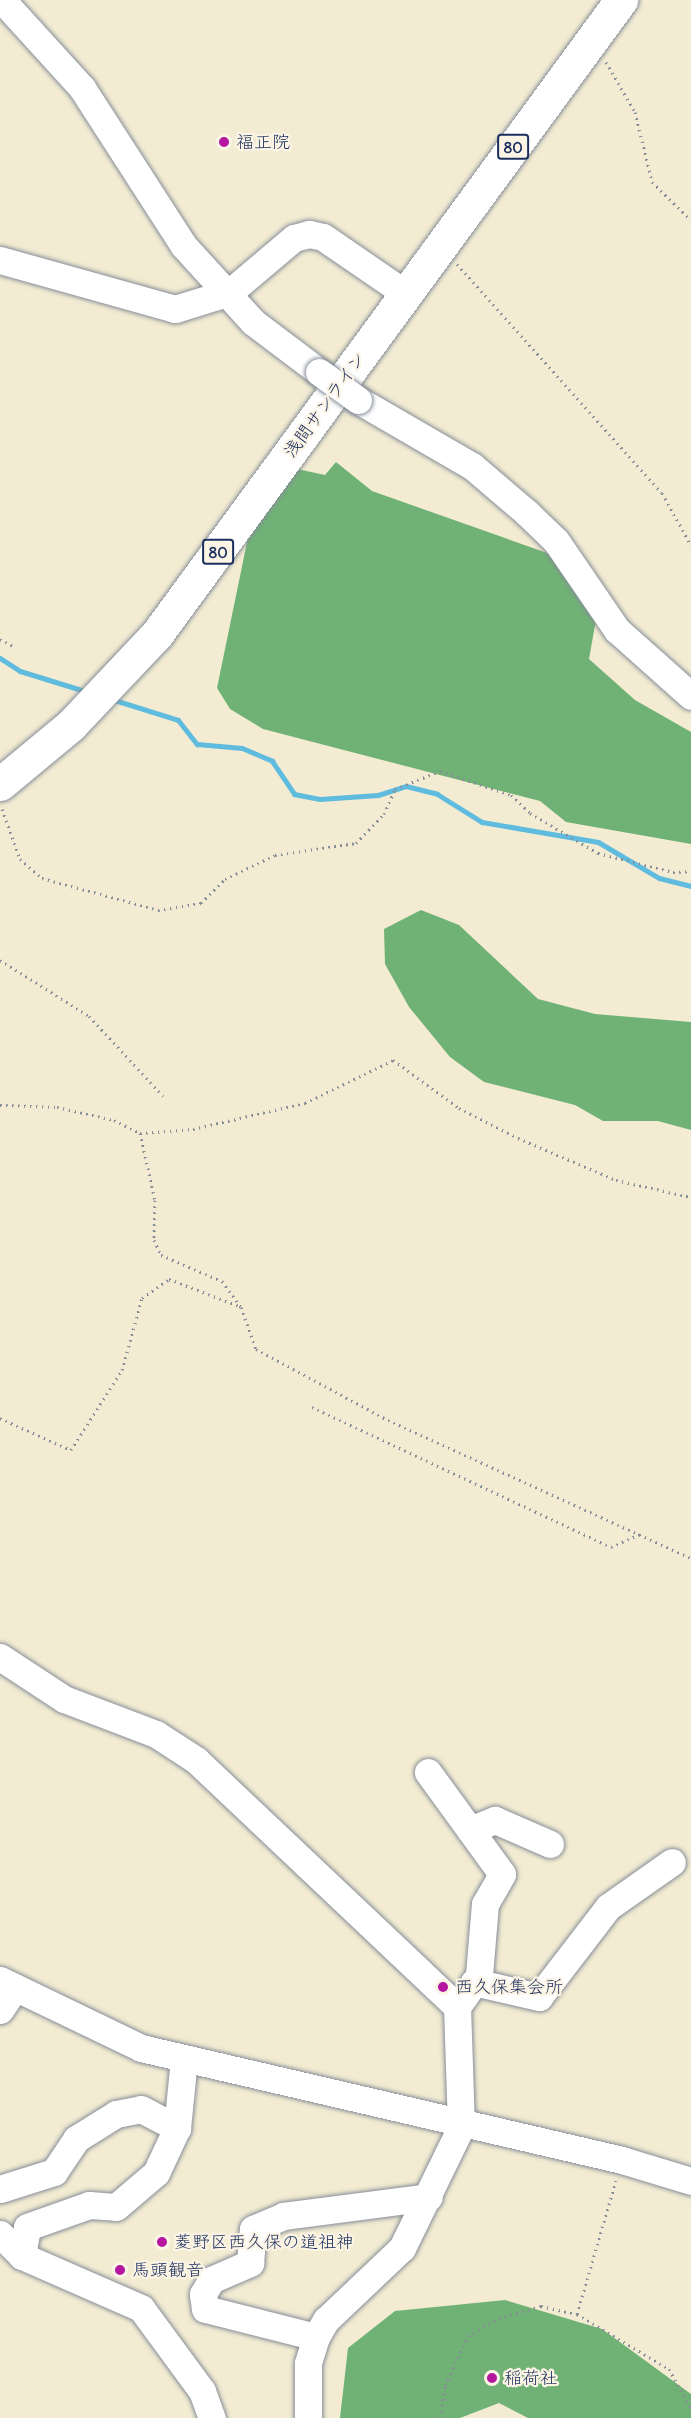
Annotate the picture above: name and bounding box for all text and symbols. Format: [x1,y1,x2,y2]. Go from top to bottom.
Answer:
place label: 福正院 [236,131,290,153]
road number: 80 [496,134,530,160]
marker: 福正院 [217,135,231,149]
street label: 浅間サンライン [279,348,371,462]
road number: 80 [202,539,234,565]
place label: 西久保集会所 [455,1976,563,1998]
marker: 西久保集会所 [436,1980,450,1994]
place label: 菱野区西久保の道祖神 [174,2231,354,2253]
marker: 菱野区西久保の道祖神 [155,2235,169,2249]
place label: 馬頭観音 [132,2259,204,2281]
marker: 馬頭観音 [113,2263,127,2277]
place label: 稲荷社 [504,2367,558,2389]
marker: 稲荷社 [485,2371,499,2385]

